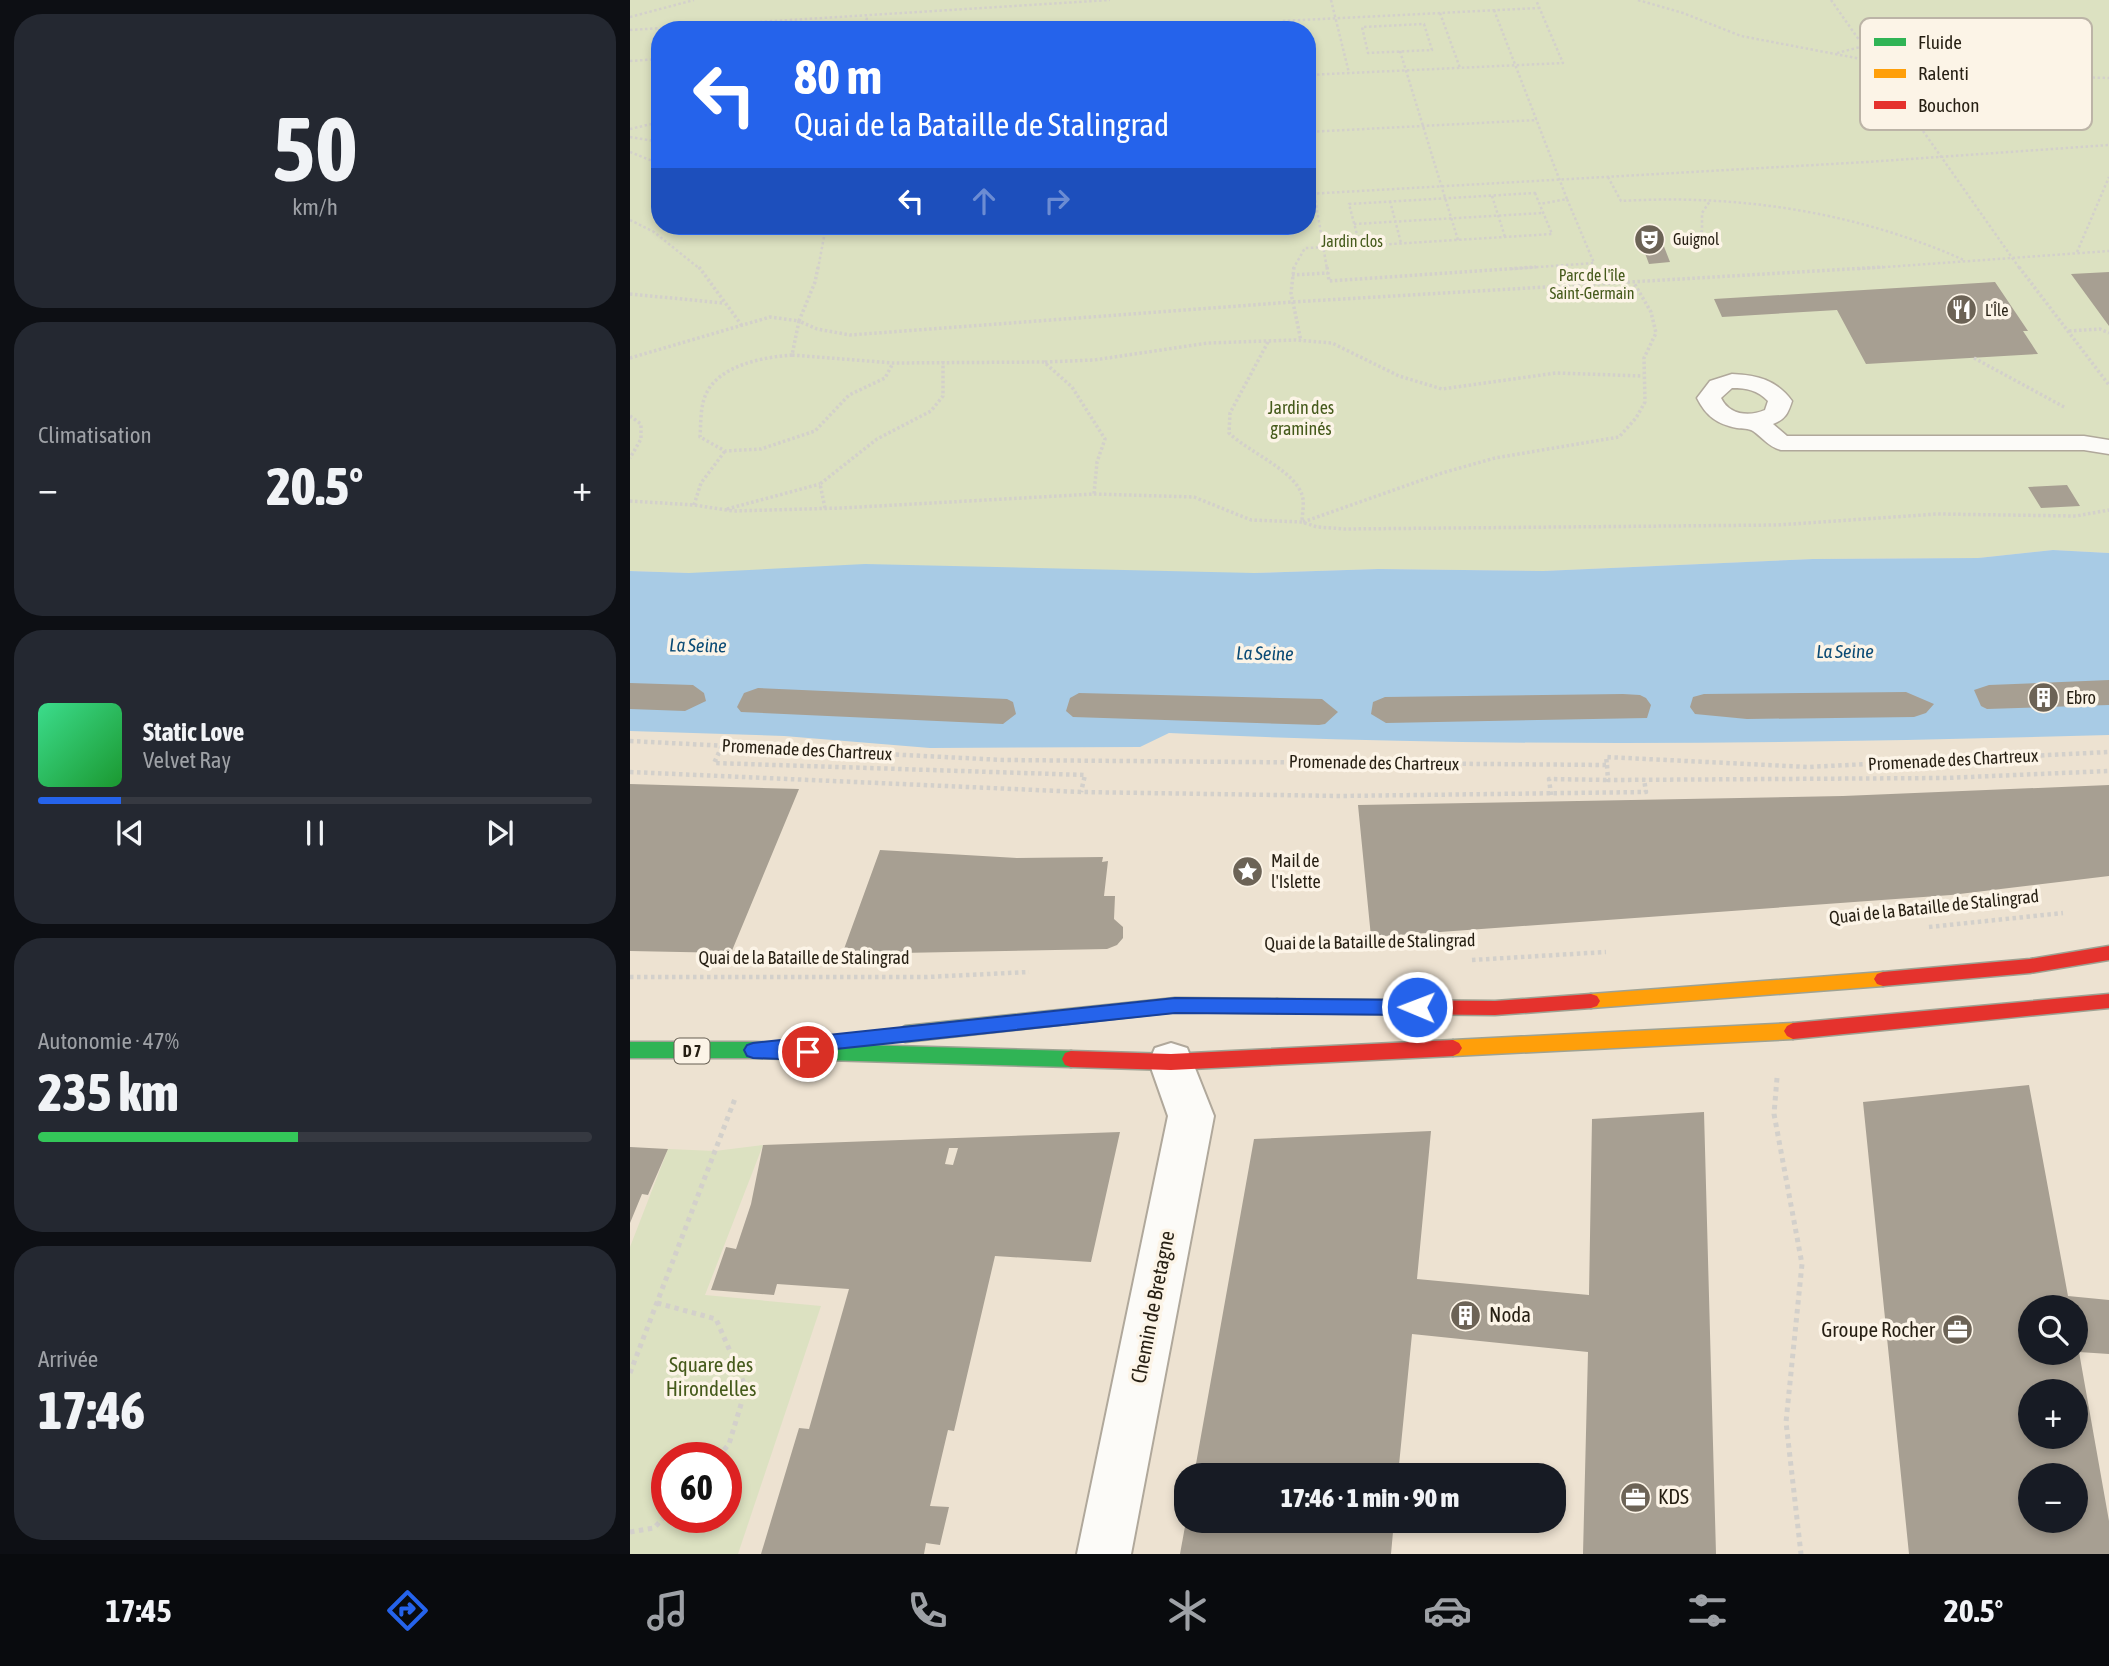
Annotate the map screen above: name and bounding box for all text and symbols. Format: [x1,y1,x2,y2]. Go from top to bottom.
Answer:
legend [1860,18,2092,130]
text: Fluide [1918,31,1962,53]
text: 80 m [794,48,882,104]
icon: left [679,49,770,140]
text: Ralenti [1918,62,1969,84]
text: Bouchon [1918,94,1980,116]
text: 50 [272,96,358,200]
text: Quai de la Bataille de Stalingrad [794,106,1169,143]
icon: left [892,182,930,220]
icon: ahead [965,182,1003,220]
icon: right [1038,182,1076,220]
text: km/h [292,194,338,220]
theatre icon: Guignol [1633,222,1667,256]
place label: Guignol [1673,230,1720,249]
park label: Jardin clos [1321,232,1383,250]
park label: Parc de l'île Saint-Germain [1549,266,1635,302]
restaurant icon: L'Île [1945,293,1979,327]
place label: L'Île [1985,301,2008,319]
park label: Jardin des graminés [1268,397,1334,439]
text: Climatisation [38,422,152,448]
text: 20.5° [267,456,363,516]
text: − [38,466,58,509]
text: + [572,466,592,509]
water label: La Seine [669,633,727,657]
water label: La Seine [1816,640,1874,662]
water label: La Seine [1236,641,1294,665]
building icon: Ebro [2026,681,2060,715]
place label: Ebro [2066,687,2096,708]
text: Static Love [143,717,244,747]
street label: Promenade des Chartreux [721,735,893,764]
street label: Promenade des Chartreux [1867,745,2039,774]
text: Velvet Ray [143,747,231,773]
street label: Promenade des Chartreux [1289,751,1459,774]
icon: previous [111,814,149,852]
icon: pause [296,814,334,852]
icon: next [481,814,519,852]
place label: Mail de l'Islette [1271,850,1321,892]
place icon: Mail de l'Islette [1231,854,1265,888]
street label: Quai de la Bataille de Stalingrad [1828,885,2040,928]
street label: Quai de la Bataille de Stalingrad [1264,929,1476,954]
street label: Quai de la Bataille de Stalingrad [698,947,910,968]
position arrow [1380,970,1454,1044]
pin [778,1022,838,1082]
text: Autonomie · 47% [38,1028,179,1054]
icon: arrive [789,1033,827,1071]
road number: D 7 [674,1038,710,1064]
text: 235 km [38,1062,179,1122]
street label: Chemin de Bretagne [1125,1229,1179,1385]
map controls [2018,1295,2088,1533]
button: search [2018,1295,2088,1365]
building icon: Noda [1449,1298,1483,1332]
place label: Noda [1489,1302,1531,1326]
office icon: Groupe Rocher [1941,1313,1975,1347]
place label: Groupe Rocher [1821,1317,1936,1341]
text: Arrivée [38,1346,98,1372]
park label: Square des Hirondelles [666,1352,756,1400]
button: + [2018,1379,2088,1449]
text: 17:46 [38,1380,145,1440]
speed limit sign: 60 [651,1442,742,1533]
button: − [2018,1463,2088,1533]
office icon: KDS [1618,1480,1652,1514]
text: 17:46 · 1 min · 90 m [1281,1483,1459,1513]
place label: KDS [1658,1484,1689,1508]
icon: directions [383,1586,432,1635]
icon: music [643,1586,692,1635]
icon: phone [903,1586,952,1635]
icon: climate [1163,1586,1212,1635]
icon: car [1423,1586,1472,1635]
icon: filters [1683,1586,1732,1635]
text: 17:45 [106,1592,171,1629]
text: 20.5° [1944,1592,2003,1629]

